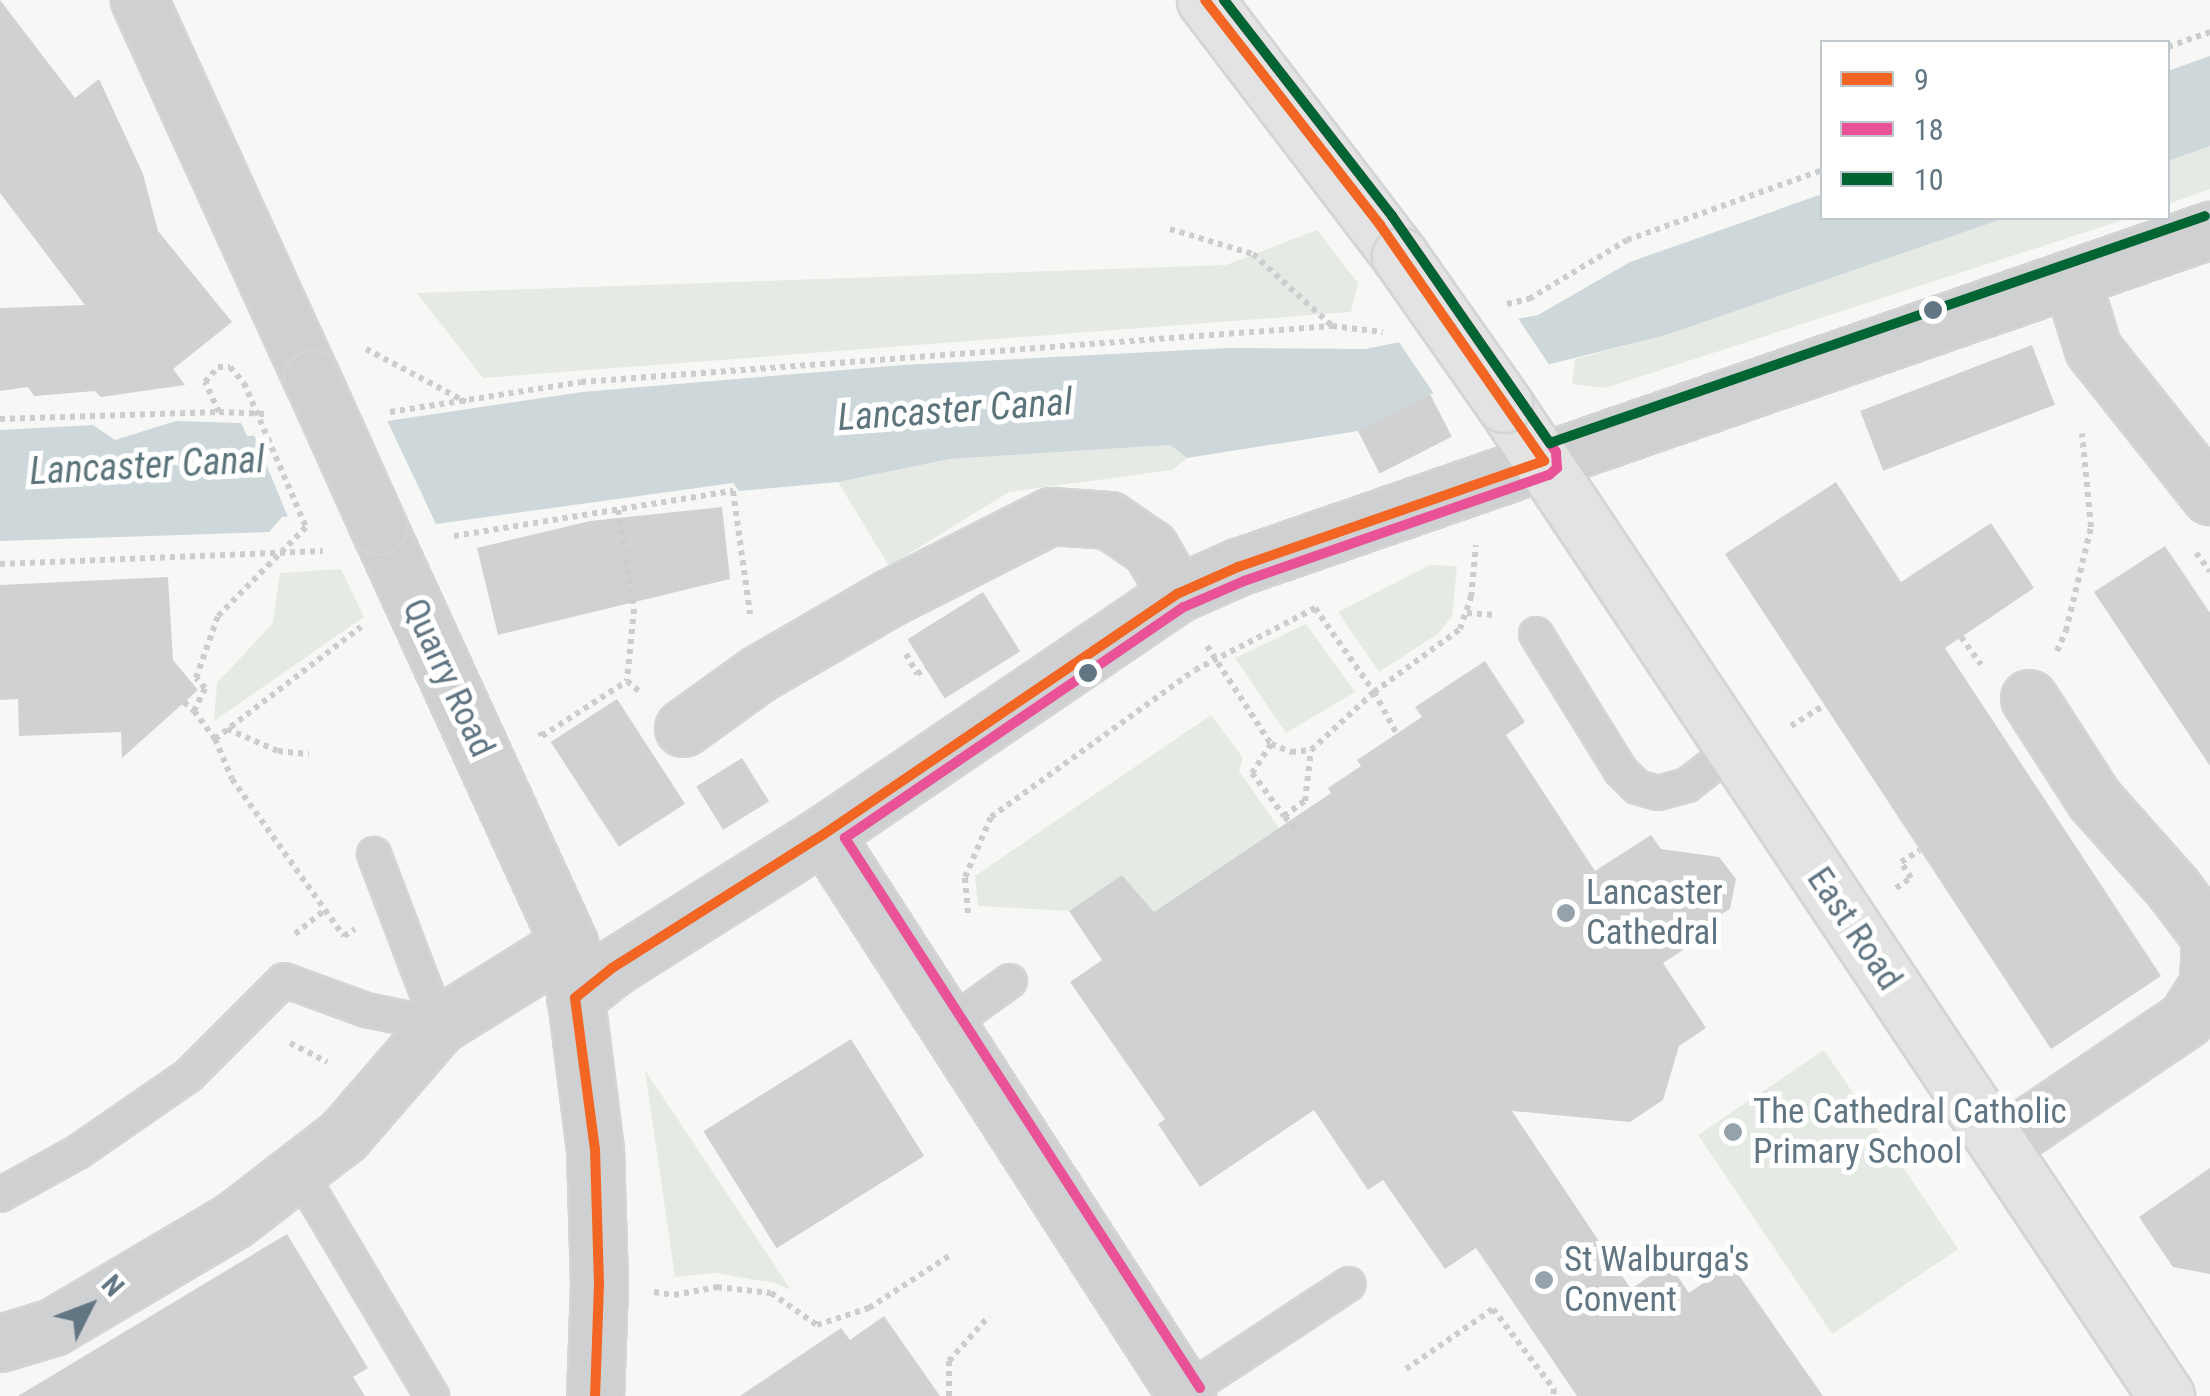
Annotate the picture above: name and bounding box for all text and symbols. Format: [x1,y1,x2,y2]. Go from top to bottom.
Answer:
legend [1820,40,2170,220]
text: 9 [1914,62,1929,97]
text: 18 [1914,112,1944,147]
text: 10 [1914,162,1944,197]
unlabelled marker [1923,300,1943,320]
water label: Lancaster Canal [836,379,1074,441]
water label: Lancaster Canal [28,437,266,495]
street label: Quarry Road [393,592,503,764]
unlabelled marker [1078,663,1098,683]
street label: East Road [1798,860,1910,998]
place label: Lancaster Cathedral [1586,872,1723,954]
marker: Lancaster Cathedral [1555,902,1577,924]
place label: The Cathedral Catholic Primary School [1753,1091,2067,1173]
marker: The Cathedral Catholic Primary School [1722,1121,1744,1143]
place label: St Walburga's Convent [1564,1239,1750,1321]
north arrow [40,1256,140,1356]
text: N [95,1268,131,1303]
marker: St Walburga's Convent [1533,1269,1555,1291]

